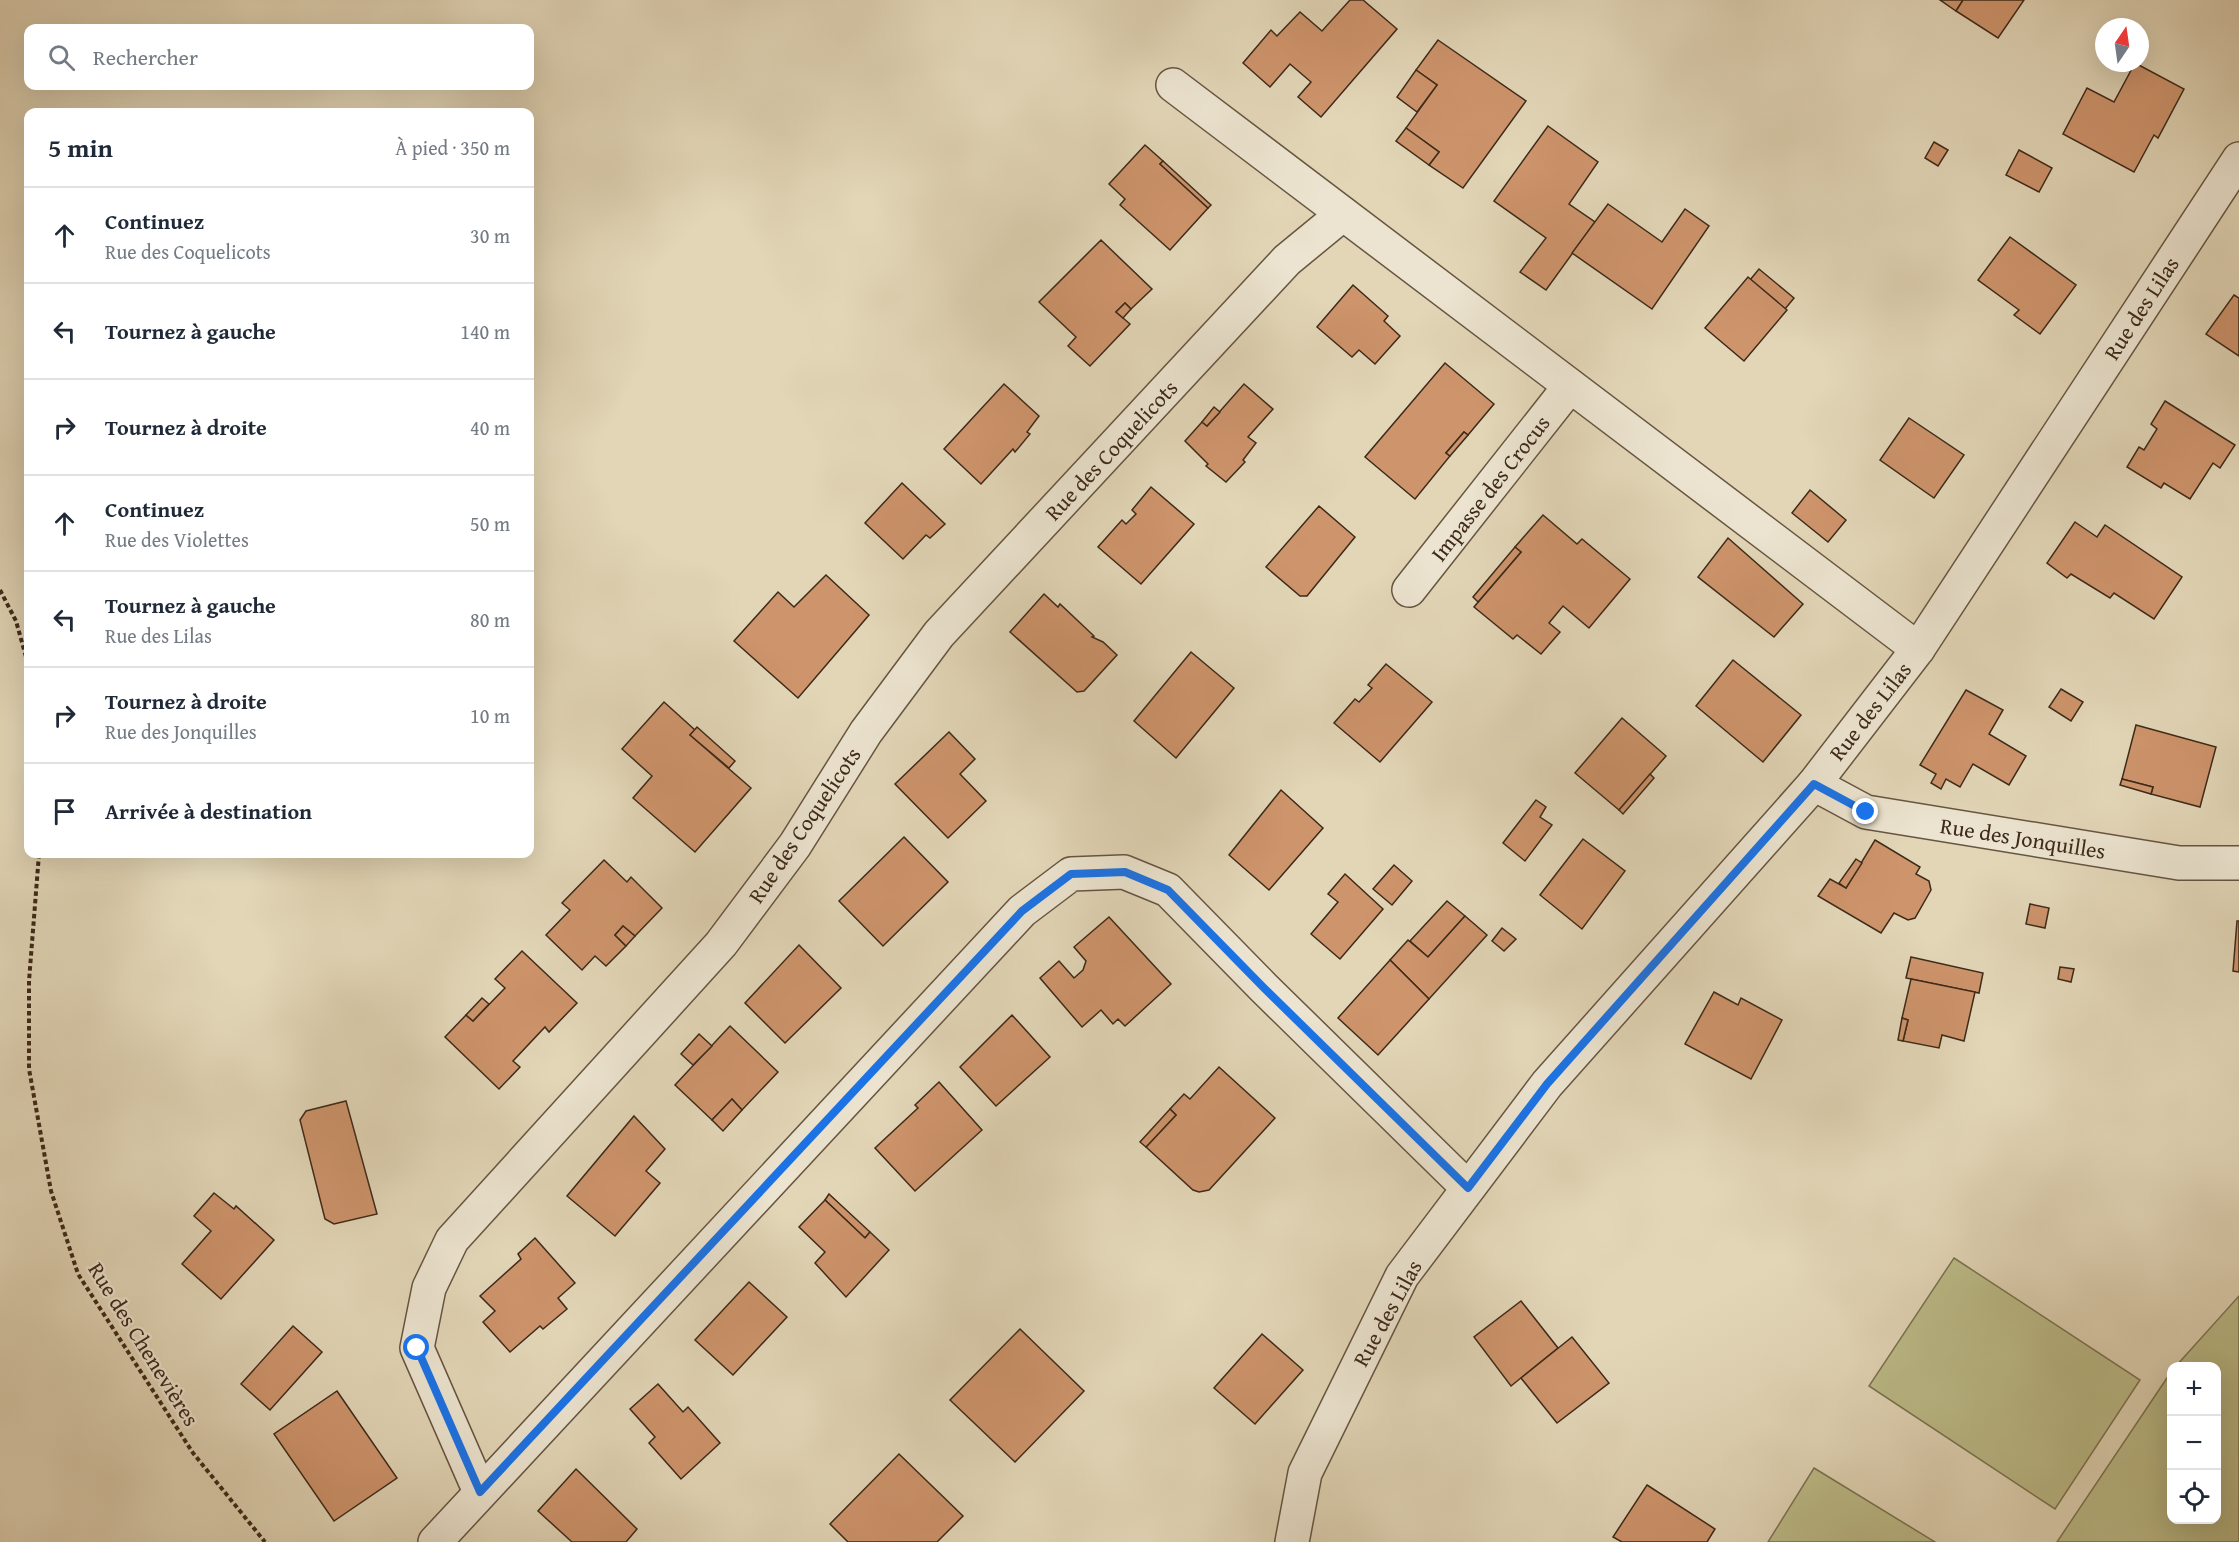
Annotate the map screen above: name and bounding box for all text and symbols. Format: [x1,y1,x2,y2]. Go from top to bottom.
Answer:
north arrow [2095,18,2149,72]
search box [24,24,534,90]
icon: search [45,41,78,74]
text: Rechercher [93,41,198,73]
text: 5 min [48,128,113,167]
text: À pied · 350 m [395,133,510,162]
text: Continuez [105,205,204,237]
icon: ahead [48,219,81,252]
text: 30 m [470,221,510,250]
text: Rue des Coquelicots [105,237,271,266]
street label: Rue des Lilas [2096,250,2186,366]
icon: left [48,315,81,348]
text: Tournez à gauche [105,315,276,347]
text: 140 m [460,317,510,346]
street label: Rue des Coquelicots [1037,372,1185,528]
street label: Impasse des Crocus [1423,408,1557,568]
icon: right [48,411,81,444]
text: Tournez à droite [105,411,267,443]
text: 40 m [470,413,510,442]
text: Continuez [105,493,204,525]
icon: ahead [48,507,81,540]
text: 50 m [470,509,510,538]
text: Rue des Violettes [105,525,249,554]
text: Tournez à gauche [105,589,276,621]
icon: left [48,603,81,636]
text: 80 m [470,605,510,634]
text: Rue des Lilas [105,621,212,650]
street label: Rue des Lilas [1821,655,1919,767]
text: Tournez à droite [105,685,267,717]
icon: right [48,699,81,732]
text: 10 m [470,701,510,730]
text: Rue des Jonquilles [105,717,257,746]
street label: Rue des Coquelicots [740,741,868,909]
icon: arrive [48,795,81,828]
text: Arrivée à destination [105,795,312,827]
route end [1852,798,1878,824]
street label: Rue des Jonquilles [1938,809,2108,867]
street label: Rue des Lilas [1345,1254,1429,1372]
street label: Rue des Chenevières [81,1256,207,1432]
route start [403,1334,429,1360]
map controls [2167,1362,2221,1524]
button: + [2167,1362,2221,1416]
button: − [2167,1416,2221,1470]
button: locate [2167,1470,2221,1524]

